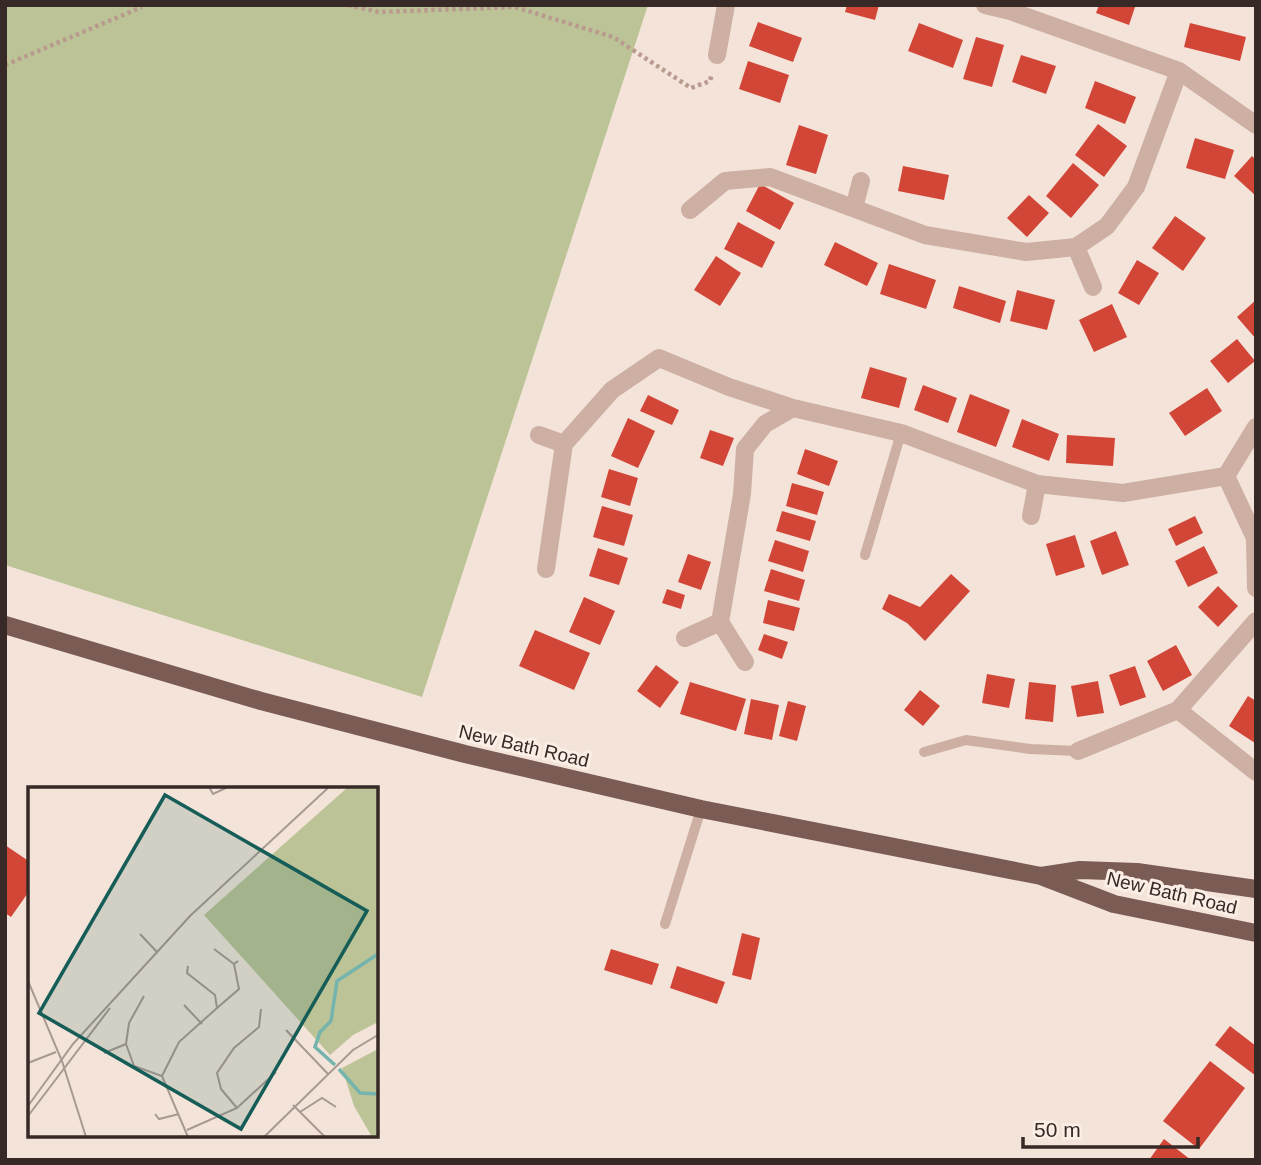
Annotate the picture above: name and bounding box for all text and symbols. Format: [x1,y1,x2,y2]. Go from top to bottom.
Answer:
street label: New Bath Road [457,721,591,771]
inset map [28,787,378,1137]
street label: New Bath Road [1105,868,1239,918]
scale bar [1023,1106,1198,1150]
text: 50 m [1034,1118,1081,1141]

